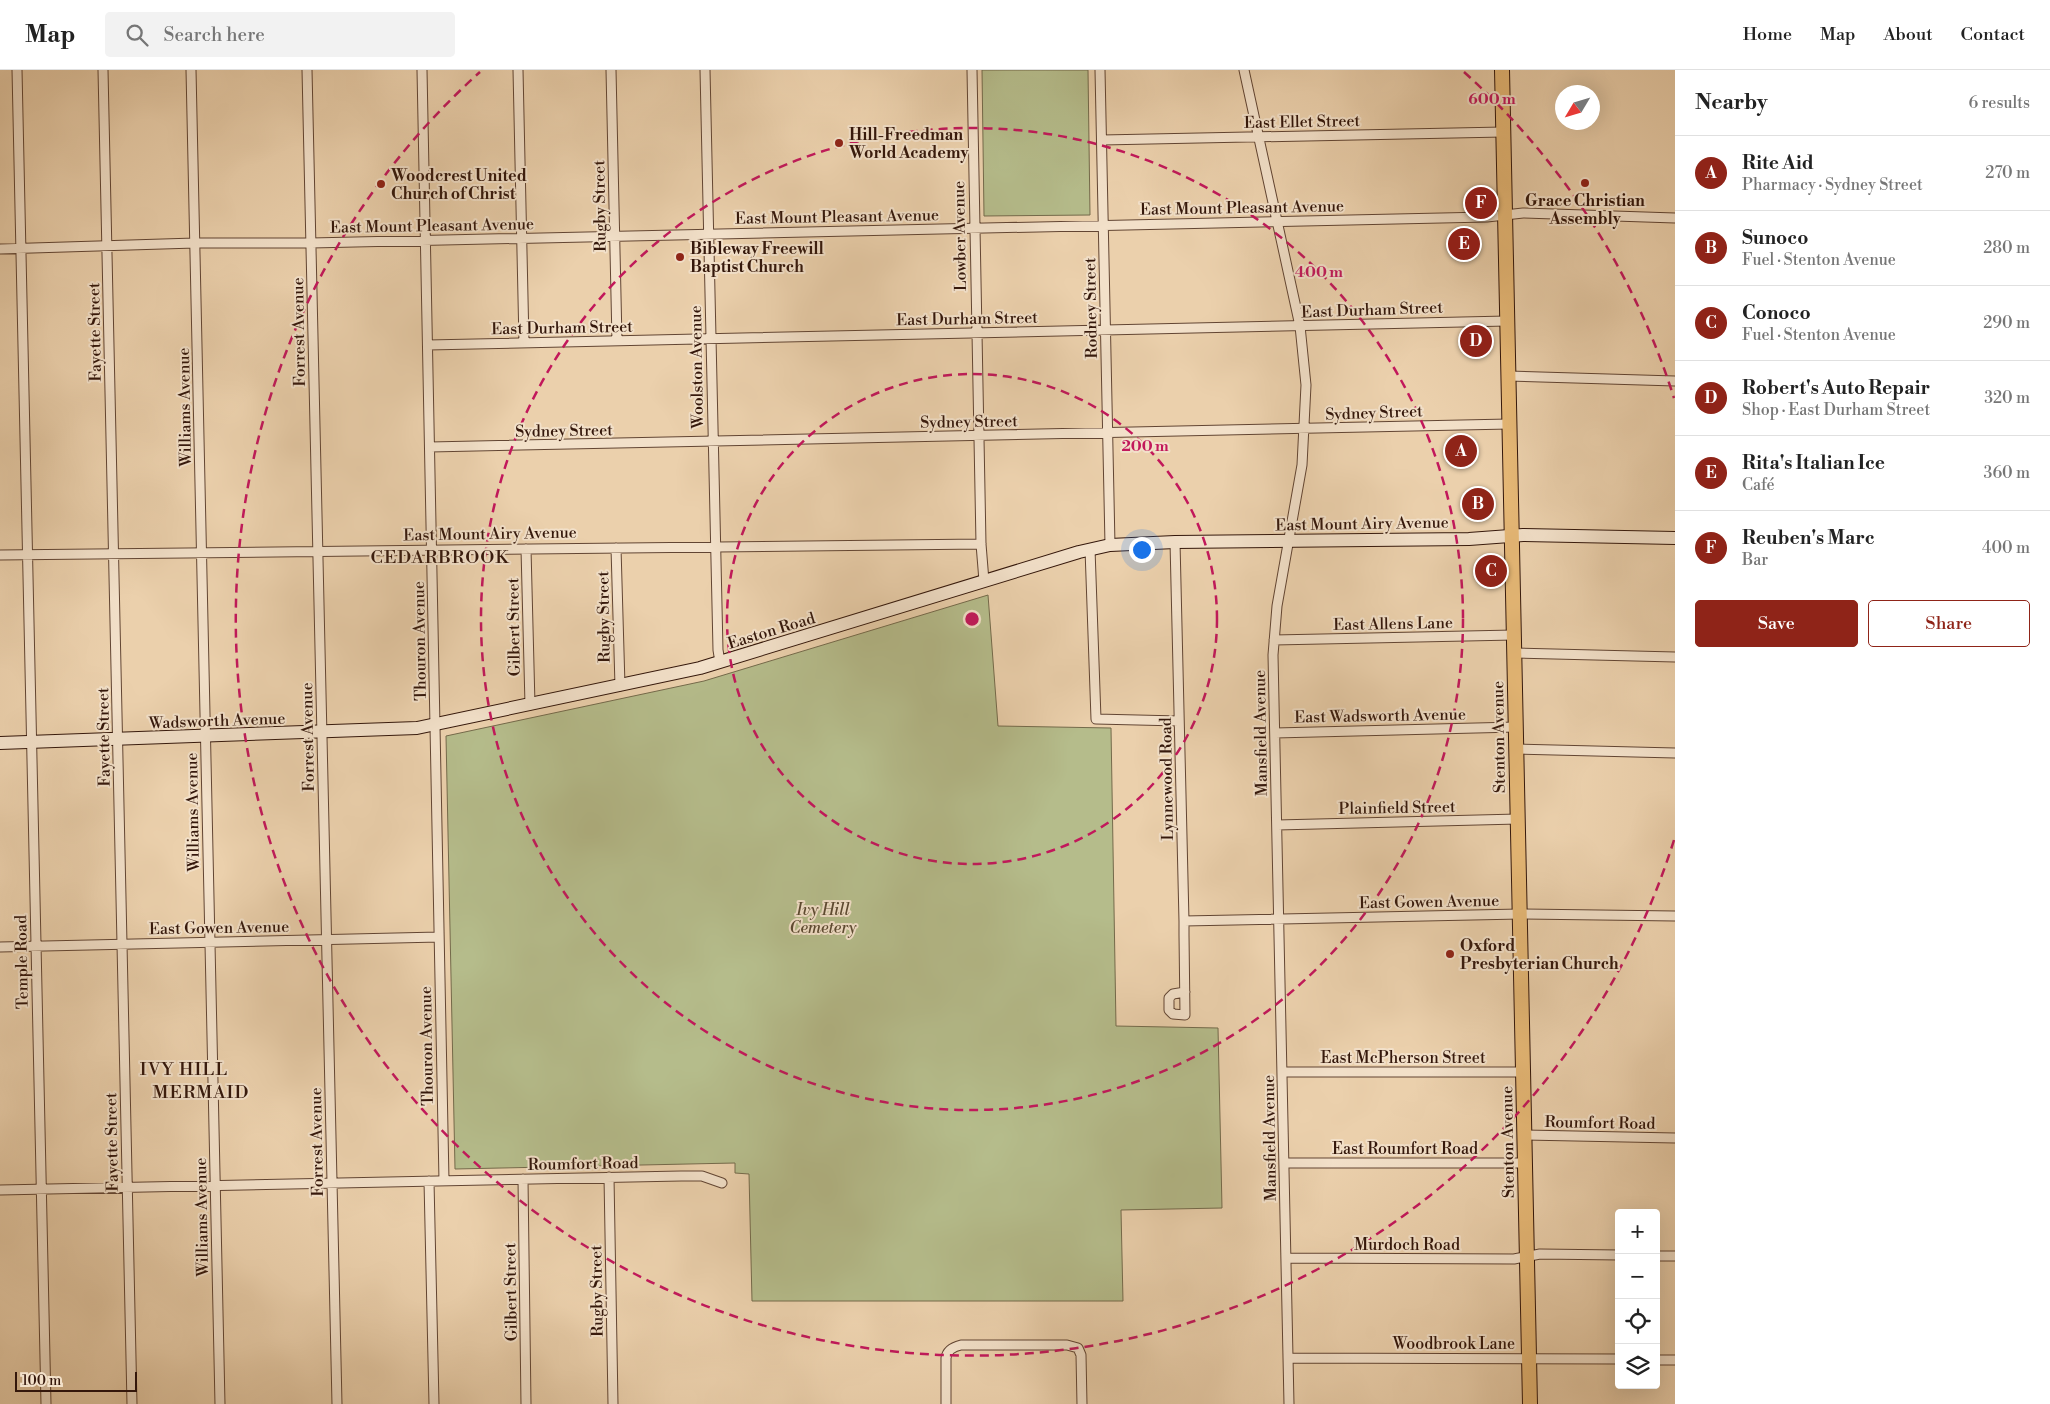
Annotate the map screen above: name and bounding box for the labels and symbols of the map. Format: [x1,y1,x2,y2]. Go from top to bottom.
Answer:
north arrow [1555,85,1600,130]
text: 600 m [1468,90,1516,109]
street label: East Ellet Street [1244,111,1361,133]
place label: Hill-Freedman World Academy [848,125,969,163]
marker: Hill-Freedman World Academy [833,137,845,149]
street label: Rugby Street [589,160,611,252]
place label: Woodcrest United Church of Christ [390,166,527,204]
marker: Grace Christian Assembly [1579,177,1591,189]
marker: Woodcrest United Church of Christ [375,178,387,190]
street label: Lowber Avenue [949,181,971,291]
pin: F [1465,184,1497,222]
place label: Grace Christian Assembly [1525,191,1645,229]
street label: East Mount Pleasant Avenue [1140,196,1344,220]
street label: East Mount Pleasant Avenue [735,205,939,229]
street label: East Mount Pleasant Avenue [330,214,534,238]
pin: E [1448,225,1480,263]
place label: Bibleway Freewill Baptist Church [690,239,825,277]
marker: Bibleway Freewill Baptist Church [674,251,686,263]
street label: Rodney Street [1080,257,1102,359]
text: 400 m [1295,263,1343,282]
street label: Forrest Avenue [288,277,310,387]
street label: Fayette Street [84,282,106,382]
street label: East Durham Street [1301,298,1444,322]
street label: Woolston Avenue [686,305,708,430]
street label: East Durham Street [896,308,1038,330]
street label: East Durham Street [491,317,633,339]
pin: D [1460,322,1492,360]
street label: Williams Avenue [174,347,196,468]
street label: Sydney Street [1325,401,1423,425]
street label: Sydney Street [920,411,1018,433]
street label: Sydney Street [515,420,613,442]
pin: A [1445,432,1477,470]
text: 200 m [1121,437,1169,456]
pin: B [1462,485,1494,523]
street label: East Mount Airy Avenue [1275,512,1449,536]
street label: East Mount Airy Avenue [403,522,577,546]
your location [1129,537,1155,563]
district label: CEDARBROOK [371,546,510,569]
pin: C [1475,552,1507,590]
street label: Rugby Street [593,571,615,663]
street label: Gilbert Street [503,577,525,677]
street label: Thouron Avenue [409,581,431,701]
street label: Easton Road [725,608,818,654]
centre of rings [963,610,981,628]
street label: East Allens Lane [1333,613,1453,635]
street label: Mansfield Avenue [1250,670,1272,796]
street label: Stenton Avenue [1488,681,1510,793]
street label: Forrest Avenue [297,682,319,792]
street label: Fayette Street [93,687,115,787]
street label: East Wadsworth Avenue [1294,705,1466,727]
street label: Wadsworth Avenue [147,709,286,733]
street label: Lynnewood Road [1156,717,1178,841]
street label: Williams Avenue [182,752,204,873]
street label: Plainfield Street [1338,797,1456,819]
street label: East Gowen Avenue [1359,891,1499,913]
park label: Ivy Hill Cemetery [789,900,857,938]
street label: Temple Road [11,915,33,1009]
street label: East Gowen Avenue [149,917,289,939]
place label: Oxford Presbyterian Church [1460,936,1619,974]
marker: Oxford Presbyterian Church [1444,948,1456,960]
street label: Thouron Avenue [416,986,438,1106]
street label: East McPherson Street [1320,1048,1486,1068]
district label: IVY HILL [140,1058,228,1081]
street label: Mansfield Avenue [1259,1075,1281,1201]
district label: MERMAID [153,1081,249,1104]
street label: Stenton Avenue [1497,1086,1519,1198]
street label: Forrest Avenue [306,1087,328,1197]
street label: Fayette Street [101,1092,123,1192]
street label: Roumfort Road [1544,1112,1656,1134]
street label: East Roumfort Road [1332,1139,1478,1159]
street label: Roumfort Road [527,1153,639,1175]
street label: Williams Avenue [191,1157,213,1278]
street label: Murdoch Road [1354,1235,1460,1255]
street label: Gilbert Street [500,1242,522,1342]
street label: Rugby Street [586,1245,608,1337]
street label: Woodbrook Lane [1392,1334,1515,1354]
scale bar [15,1369,138,1392]

